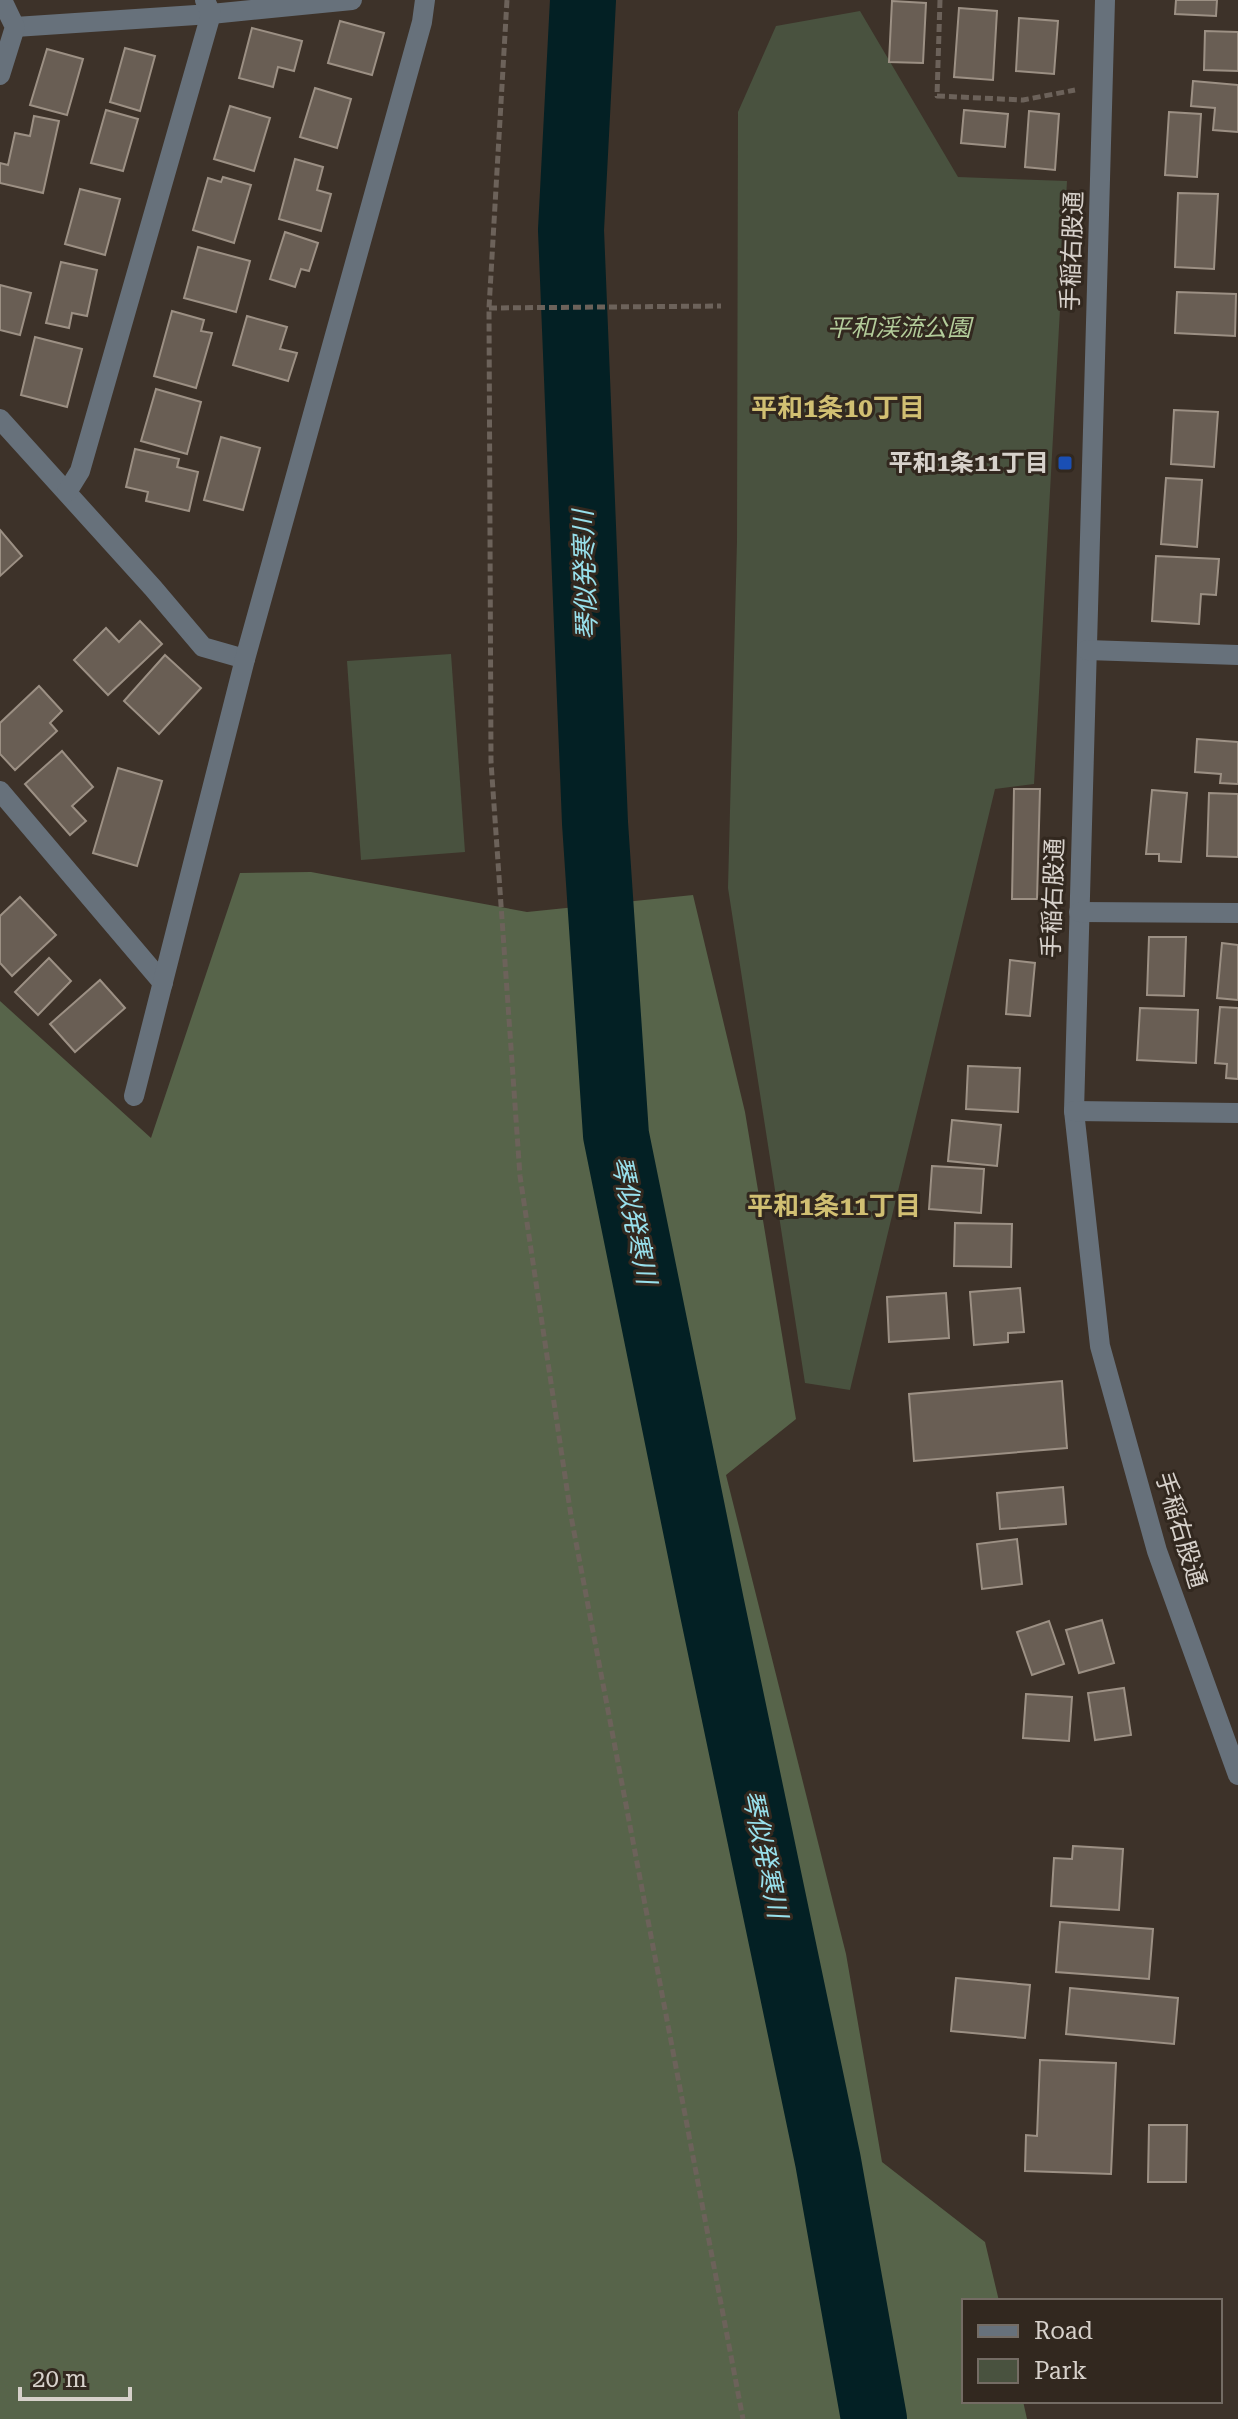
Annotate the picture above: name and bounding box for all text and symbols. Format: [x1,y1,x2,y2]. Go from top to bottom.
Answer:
street label: 手稲右股通 [1056,191,1088,311]
park label: 平和渓流公園 [827,314,974,342]
district label: 平和1条10丁目 [751,393,925,423]
place label: 平和1条11丁目 [889,449,1049,477]
marker: 平和1条11丁目 [1056,454,1074,472]
water label: 琴似発寒川 [568,507,602,640]
street label: 手稲右股通 [1037,838,1069,958]
water label: 琴似発寒川 [606,1153,663,1290]
district label: 平和1条11丁目 [747,1191,921,1221]
street label: 手稲右股通 [1150,1469,1212,1591]
water label: 琴似発寒川 [737,1787,794,1924]
legend [962,2299,1222,2403]
text: Road [1034,2317,1093,2345]
scale bar [20,2351,130,2401]
text: Park [1034,2357,1087,2385]
text: 20 m [32,2365,87,2393]

